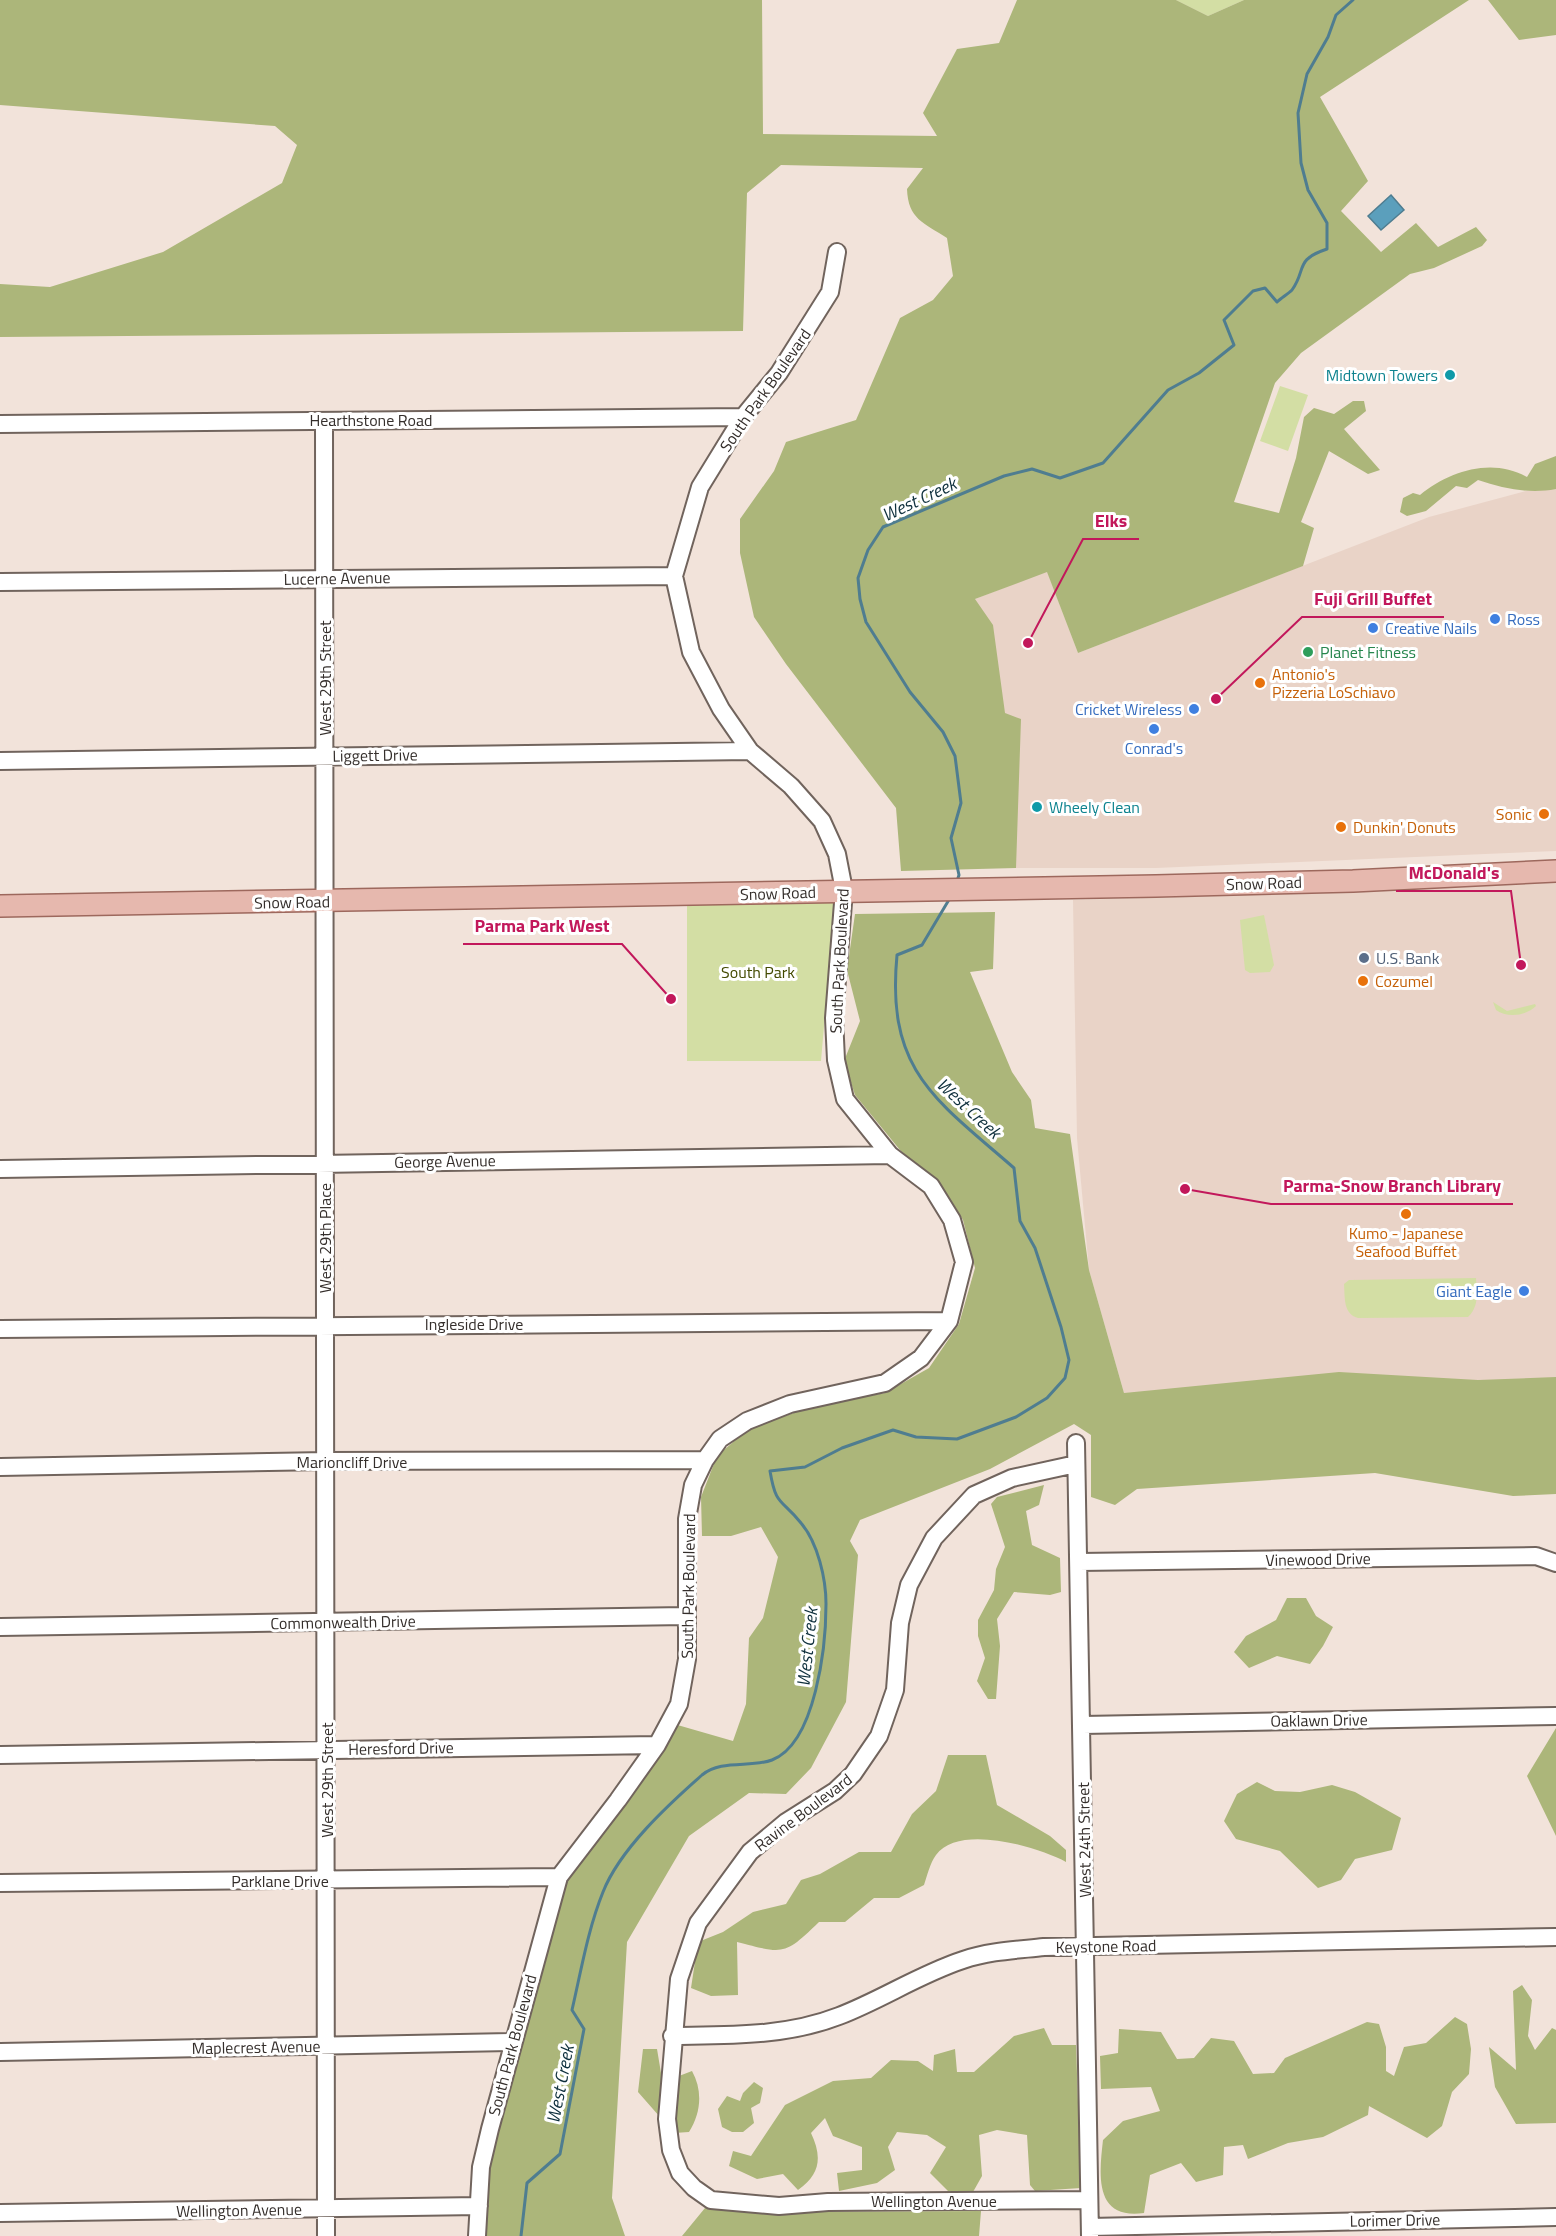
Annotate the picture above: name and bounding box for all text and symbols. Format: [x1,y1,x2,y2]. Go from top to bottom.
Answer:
street label: South Park Boulevard [713,324,817,456]
place label: Midtown Towers [1326,363,1438,387]
marker: Midtown Towers [1443,368,1457,382]
street label: Hearthstone Road [310,408,432,432]
water label: West Creek [877,469,962,528]
callout: Elks [1083,503,1139,539]
text: Elks [1095,507,1127,534]
street label: Lucerne Avenue [283,565,391,591]
callout: Fuji Grill Buffet [1302,581,1444,617]
text: Fuji Grill Buffet [1314,585,1432,612]
place label: Ross [1507,607,1540,631]
marker: Ross [1488,612,1502,626]
place label: Creative Nails [1385,616,1477,640]
street label: West 29th Street [313,620,337,736]
marker: Creative Nails [1366,621,1380,635]
place label: Planet Fitness [1320,640,1416,664]
marker: Planet Fitness [1301,645,1315,659]
place label: Antonio's Pizzeria LoSchiavo [1272,662,1396,704]
marker: Antonio's Pizzeria LoSchiavo [1253,676,1267,690]
place label: Cricket Wireless [1075,697,1182,721]
marker: Cricket Wireless [1187,702,1201,716]
marker: Conrad's [1147,722,1161,736]
place label: Conrad's [1125,736,1183,760]
street label: Liggett Drive [332,742,418,768]
place label: Wheely Clean [1049,795,1140,819]
marker: Wheely Clean [1030,800,1044,814]
place label: Sonic [1496,802,1532,826]
marker: Sonic [1537,807,1551,821]
place label: Dunkin' Donuts [1353,815,1456,839]
marker: Dunkin' Donuts [1334,820,1348,834]
callout: McDonald's [1396,855,1511,891]
text: McDonald's [1408,859,1500,886]
street label: Snow Road [1226,870,1302,896]
street label: Snow Road [740,880,816,906]
street label: South Park Boulevard [823,888,855,1034]
street label: Snow Road [254,889,330,915]
callout: Parma Park West [463,908,622,944]
text: Parma Park West [475,912,610,939]
place label: U.S. Bank [1376,946,1440,970]
marker: U.S. Bank [1357,951,1371,965]
park label: South Park [721,960,795,984]
place label: Cozumel [1375,969,1433,993]
marker: Cozumel [1356,974,1370,988]
water label: West Creek [931,1071,1009,1146]
street label: George Avenue [394,1148,496,1174]
callout: Parma-Snow Branch Library [1271,1168,1513,1204]
text: Parma-Snow Branch Library [1283,1172,1501,1199]
street label: West 29th Place [313,1183,337,1293]
marker: Kumo - Japanese Seafood Buffet [1399,1207,1413,1221]
place label: Kumo - Japanese Seafood Buffet [1349,1221,1463,1263]
place label: Giant Eagle [1436,1279,1512,1303]
marker: Giant Eagle [1517,1284,1531,1298]
street label: Ingleside Drive [425,1312,523,1336]
street label: Marioncliff Drive [297,1450,407,1474]
street label: South Park Boulevard [675,1513,701,1659]
street label: Vinewood Drive [1265,1546,1371,1572]
water label: West Creek [789,1604,825,1688]
street label: Commonwealth Drive [270,1609,416,1635]
street label: Oaklawn Drive [1270,1707,1368,1733]
street label: West 29th Street [315,1722,339,1838]
street label: Heresford Drive [348,1735,454,1761]
street label: Ravine Boulevard [749,1767,857,1857]
street label: West 24th Street [1071,1782,1097,1898]
street label: Parklane Drive [231,1869,329,1893]
street label: Keystone Road [1055,1933,1157,1959]
street label: South Park Boulevard [482,1972,542,2118]
street label: Maplecrest Avenue [191,2034,321,2060]
water label: West Creek [539,2041,581,2126]
street label: Wellington Avenue [871,2189,997,2213]
street label: Wellington Avenue [176,2197,302,2223]
street label: Lorimer Drive [1350,2207,1440,2233]

